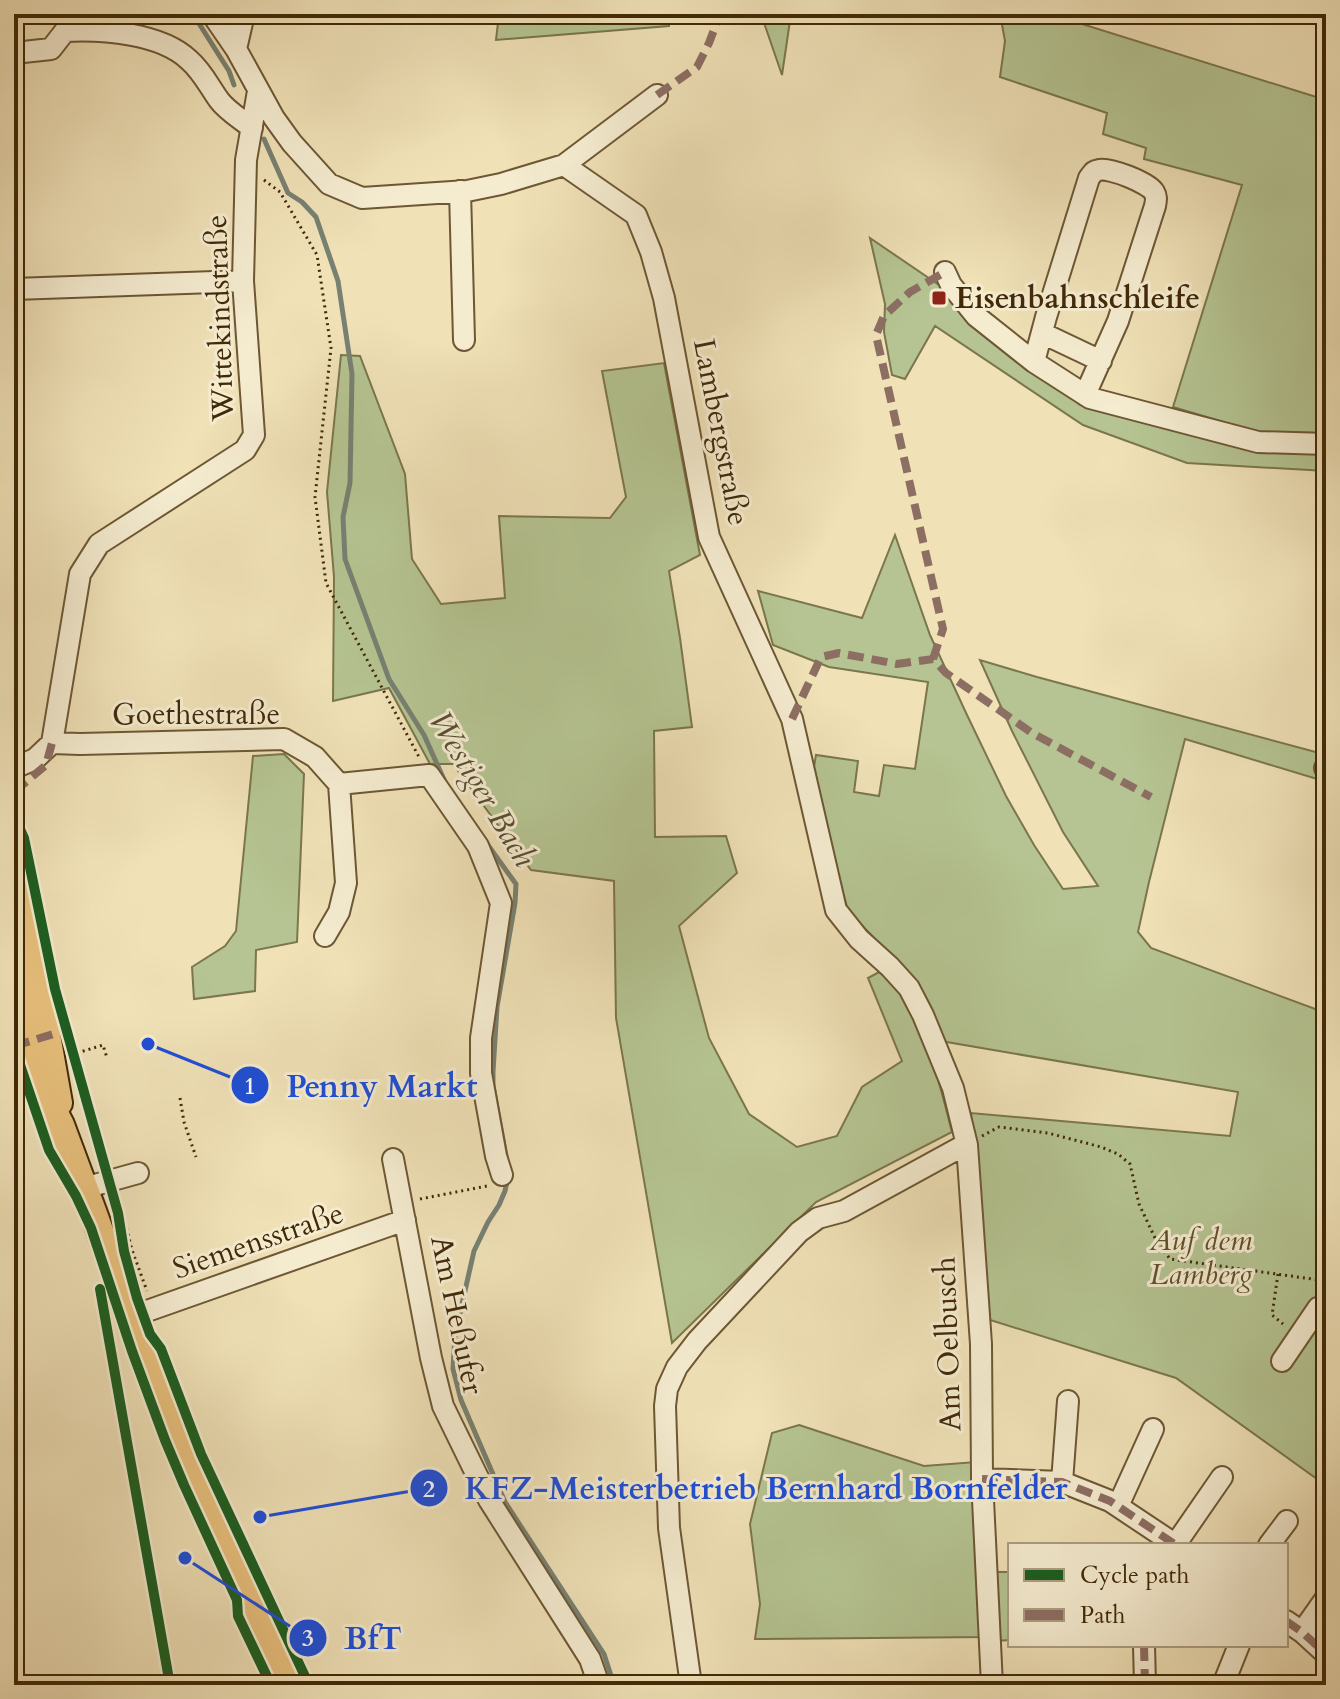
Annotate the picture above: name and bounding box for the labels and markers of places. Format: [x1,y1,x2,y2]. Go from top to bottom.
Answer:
place label: Eisenbahnschleife [955,278,1200,319]
marker: Eisenbahnschleife [930,289,948,307]
callout: Penny Markt [230,1057,494,1113]
callout: KFZ-Meisterbetrieb Bernhard Bornfelder [409,1460,1084,1516]
callout: BfT [288,1610,418,1666]

